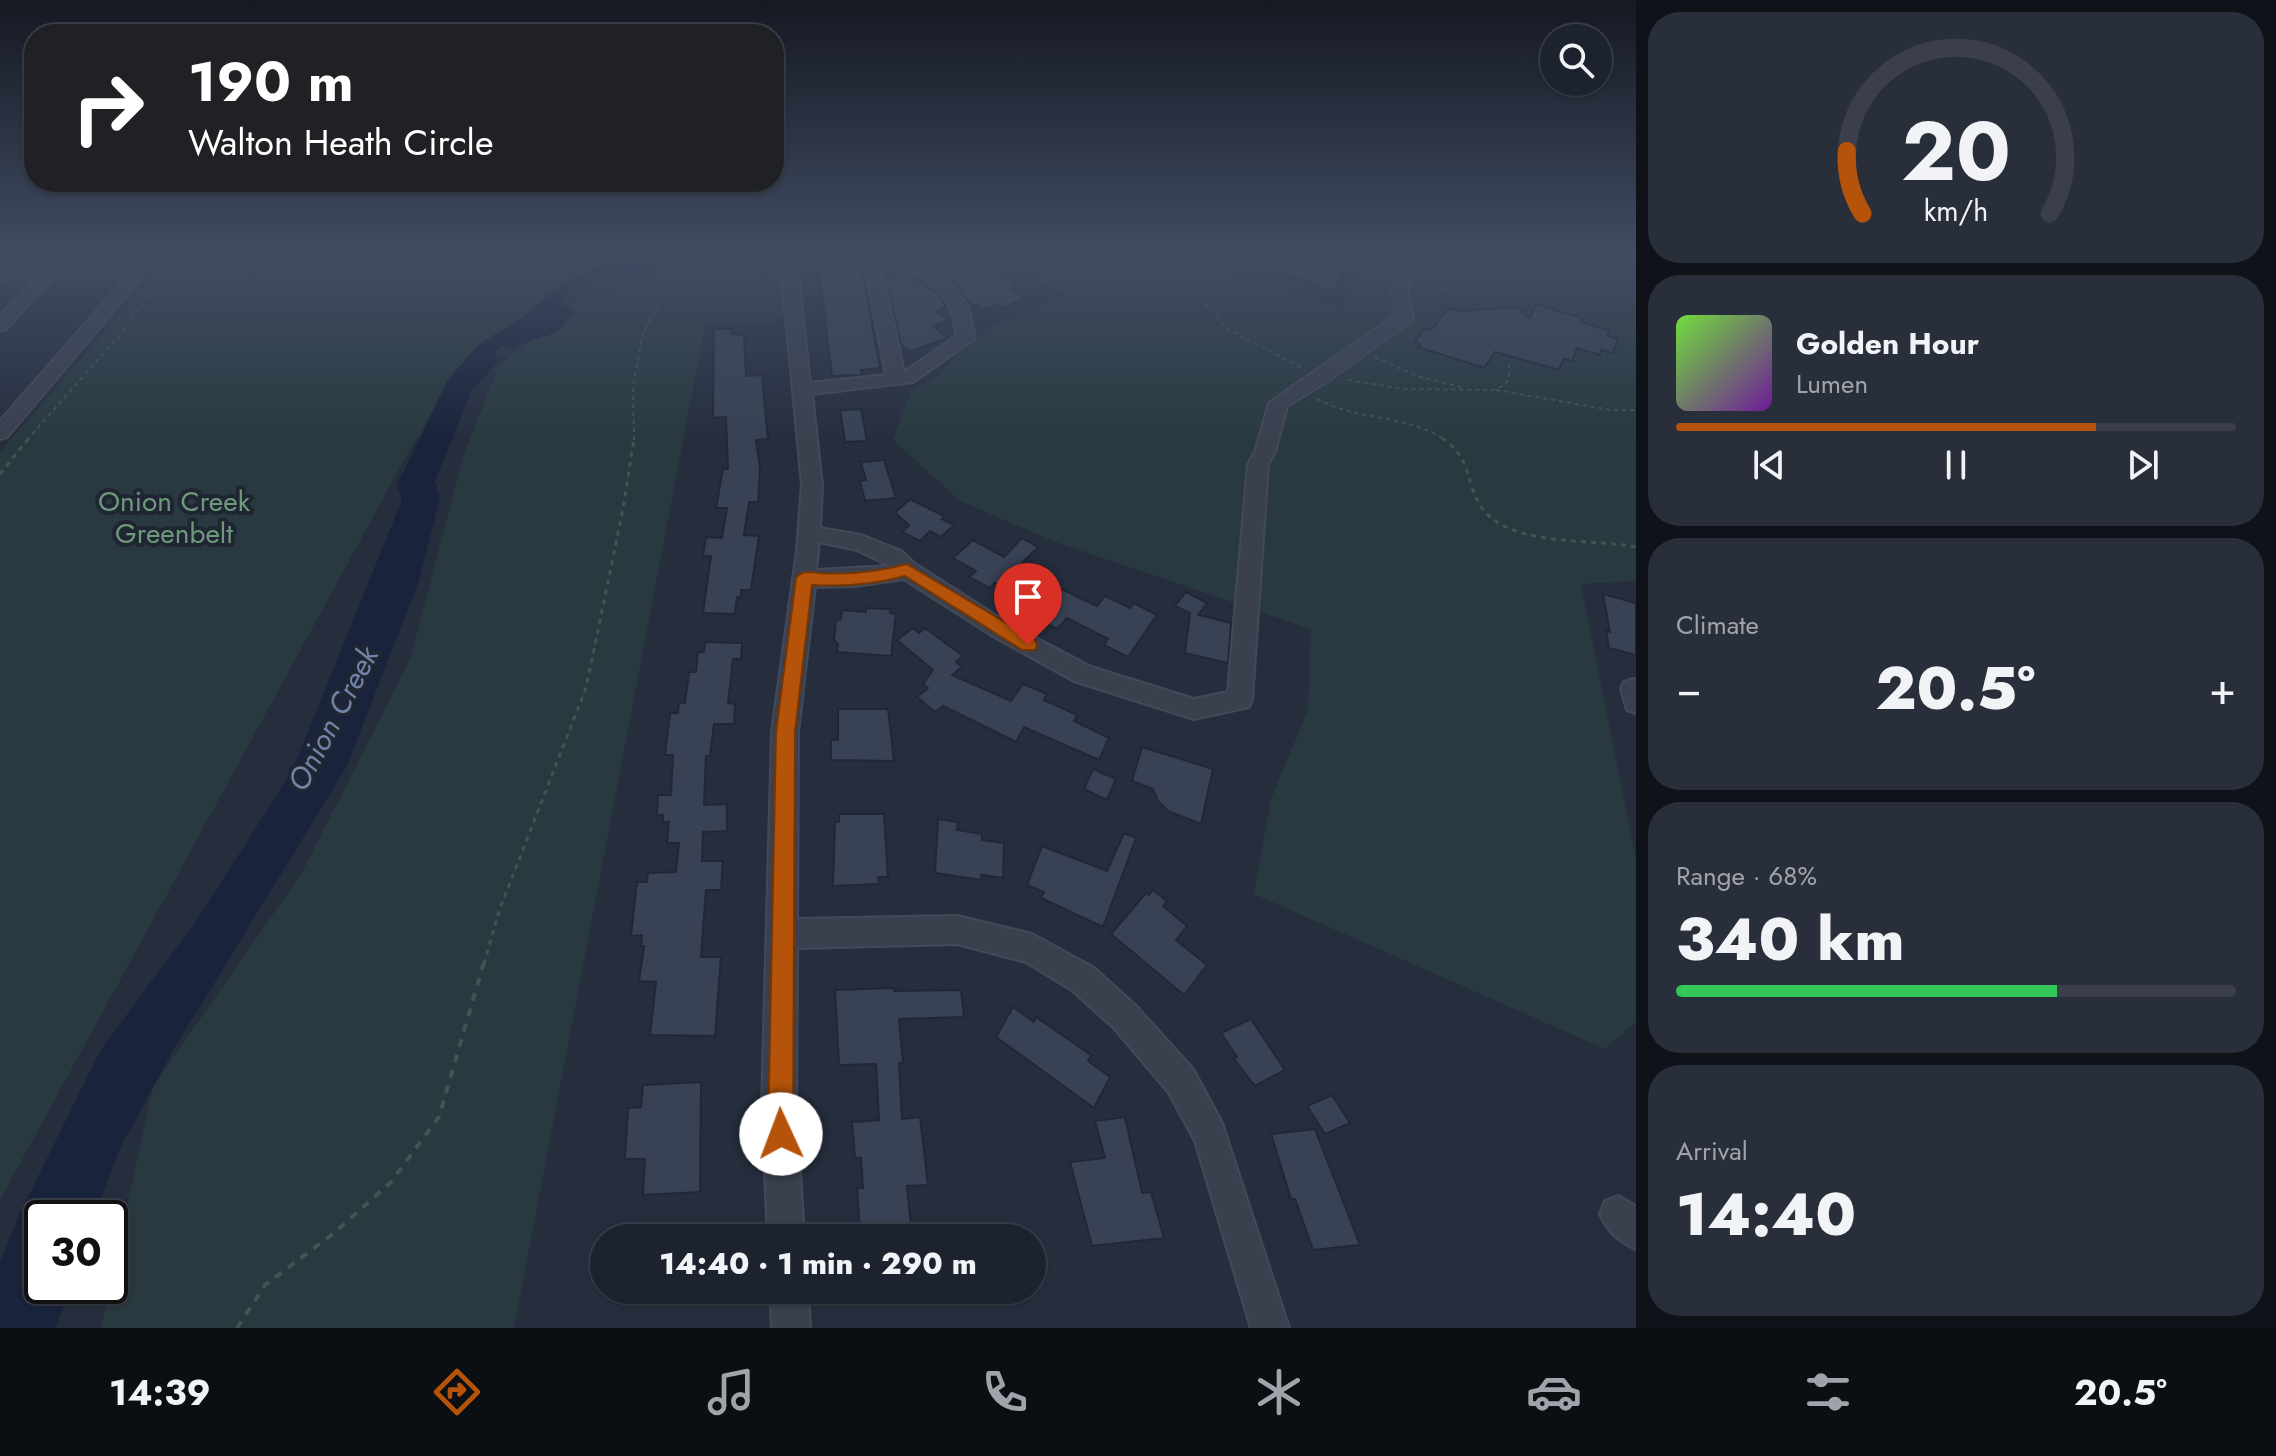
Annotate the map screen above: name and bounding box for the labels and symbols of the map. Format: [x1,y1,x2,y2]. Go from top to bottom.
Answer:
park label: Onion Creek Greenbelt [98,481,251,554]
pin [994,563,1062,645]
water label: Onion Creek [276,638,389,799]
position arrow [739,1092,823,1176]
speed limit sign: 30 [24,1200,128,1304]

